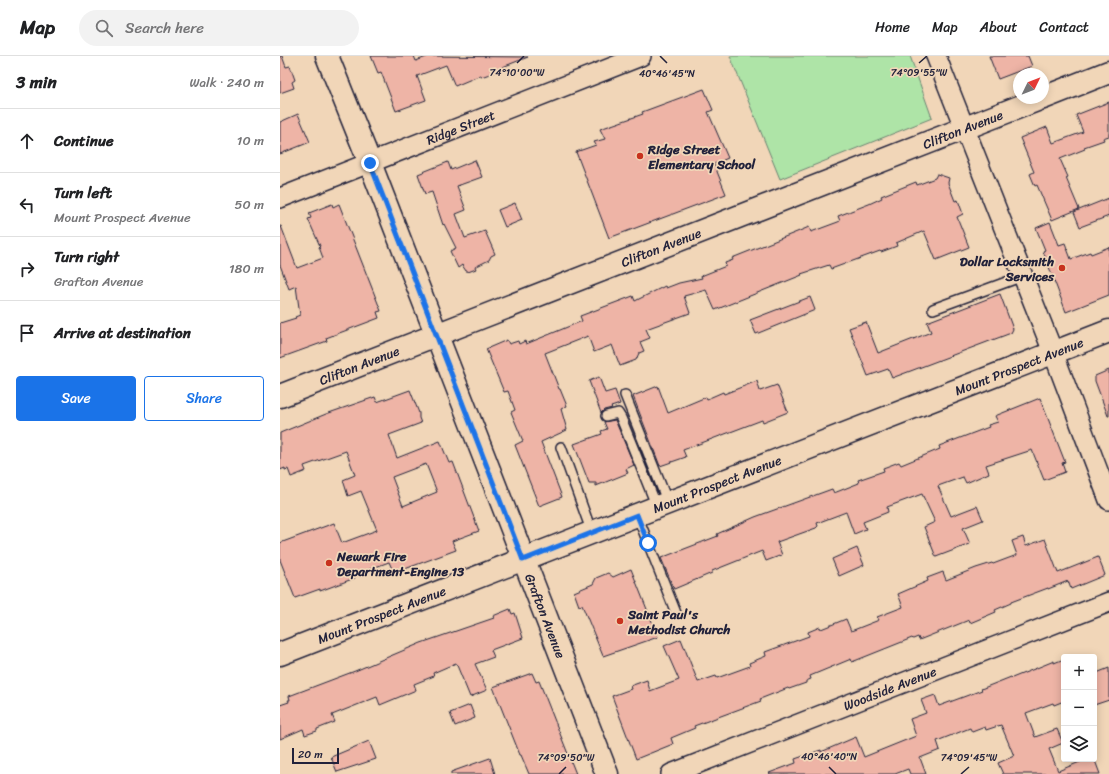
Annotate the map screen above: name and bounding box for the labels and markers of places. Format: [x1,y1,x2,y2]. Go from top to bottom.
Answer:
place label: Ridge Street Elementary School [647,138,757,176]
marker: Ridge Street Elementary School [635,151,645,161]
place label: Dollar Locksmith Services [960,250,1055,288]
marker: Dollar Locksmith Services [1057,263,1067,273]
place label: Newark Fire Department-Engine 13 [336,545,465,583]
marker: Newark Fire Department-Engine 13 [324,558,334,568]
place label: Saint Paul's Methodist Church [627,603,731,641]
marker: Saint Paul's Methodist Church [615,616,625,626]

